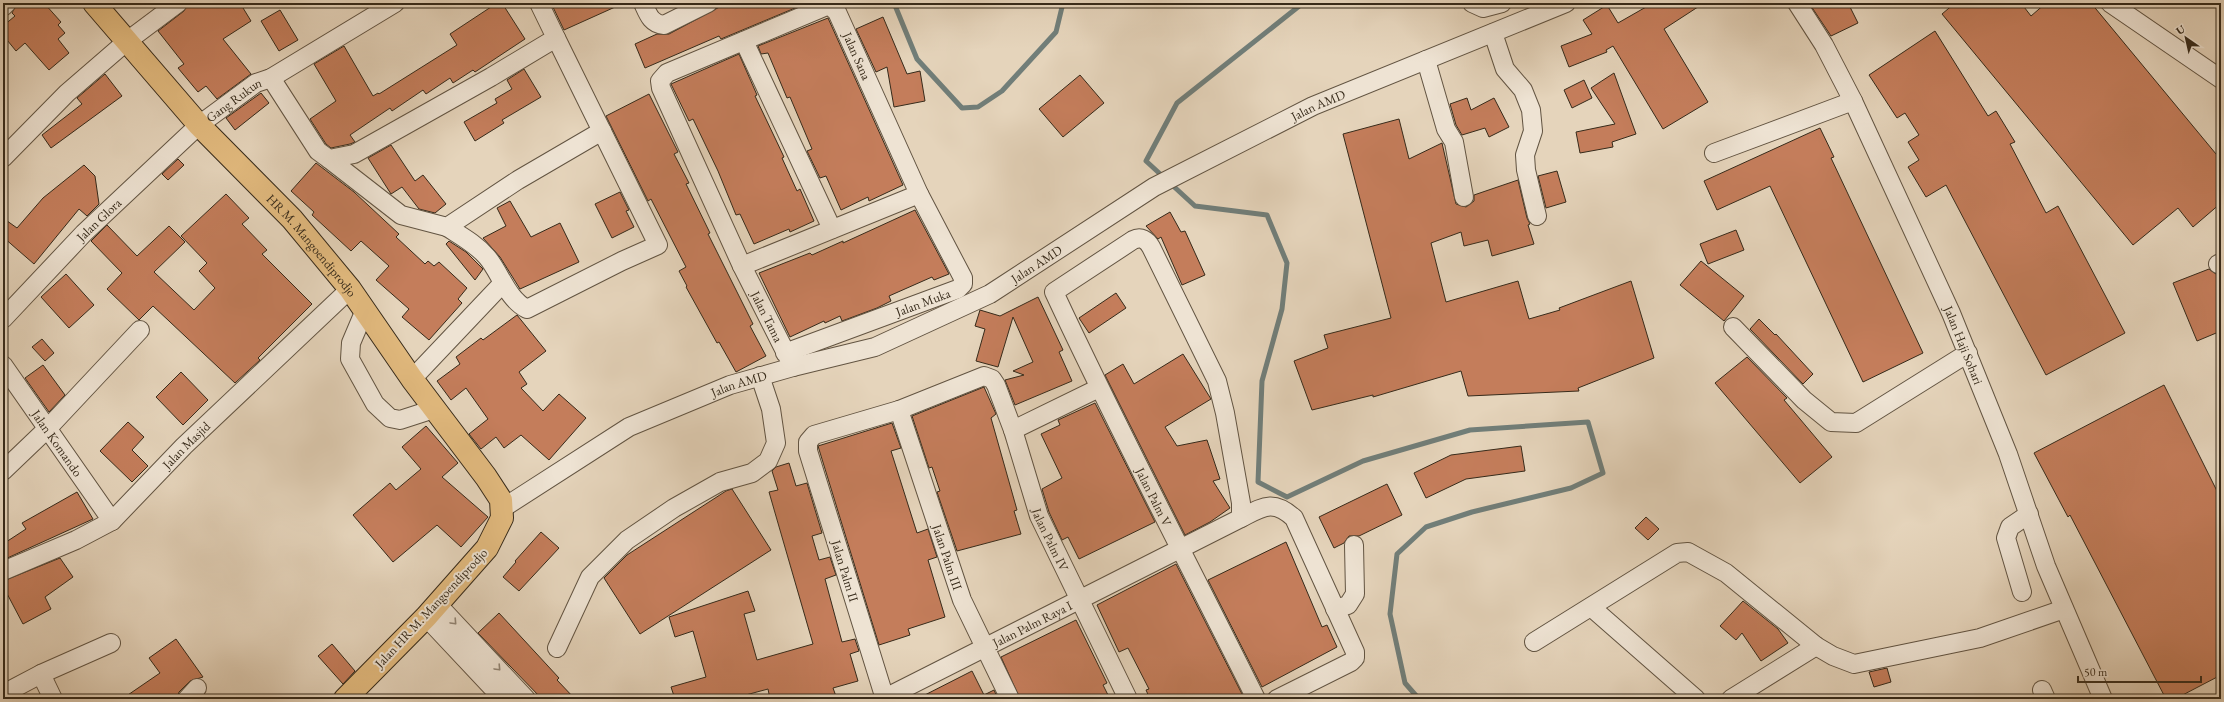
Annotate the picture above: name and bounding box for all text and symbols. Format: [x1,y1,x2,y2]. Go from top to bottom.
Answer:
north arrow [2166,18,2206,58]
text: U [2173,21,2188,38]
street label: Jalan Sana [839,28,875,83]
street label: Gang Rukun [202,73,264,126]
street label: Jalan AMD [1287,85,1348,125]
street label: HR M. Mangoendiprodjo [263,190,361,300]
street label: Jalan Glora [72,193,125,245]
street label: Jalan AMD [1007,241,1065,287]
street label: Jalan Muka [892,284,953,320]
street label: Jalan Tama [747,287,788,346]
street label: Jalan Haji Sohari [1940,302,1987,387]
street label: Jalan AMD [707,366,769,401]
street label: Jalan Komando [28,405,87,480]
street label: Jalan Masjid [157,417,214,473]
street label: Jalan Palm V [1132,464,1176,529]
street label: Jalan Palm IV [1028,505,1073,574]
street label: Jalan Palm III [929,521,967,593]
street label: Jalan Palm II [827,537,863,605]
street label: Jalan HR M. Mangoendiprodjo [370,544,491,672]
street label: Jalan Palm Raya I [988,596,1075,651]
one-way arrow [449,617,457,625]
scale bar [2078,658,2201,684]
one-way arrow [493,664,500,671]
text: 50 m [2084,664,2108,680]

